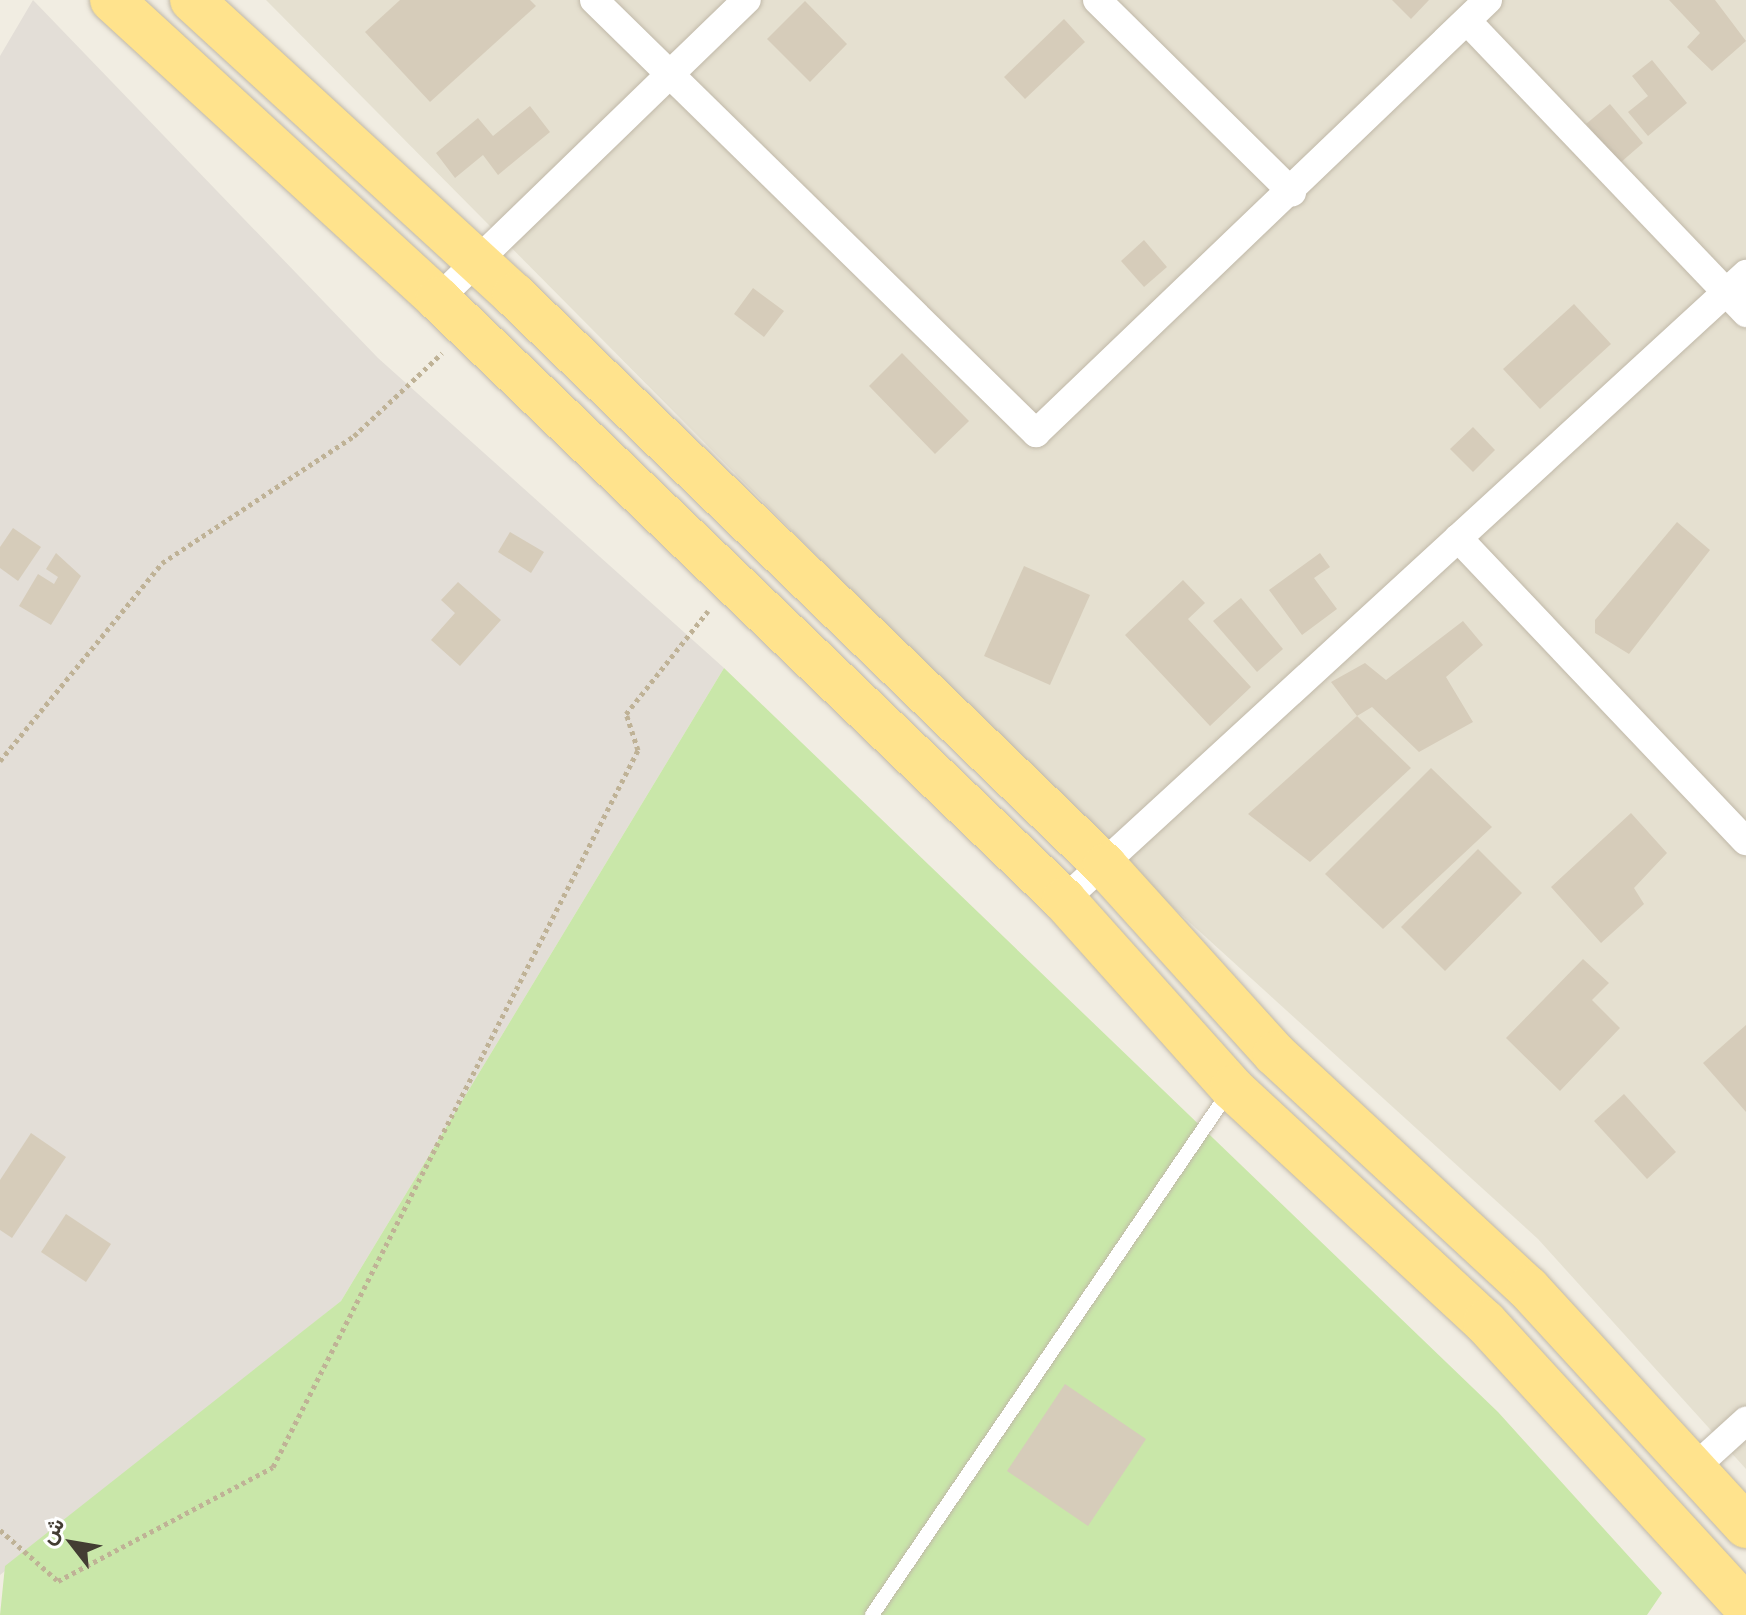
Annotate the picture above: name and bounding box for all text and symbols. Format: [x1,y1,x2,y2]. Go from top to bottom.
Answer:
north arrow [32,1503,112,1583]
text: ش [32,1512,70,1549]

